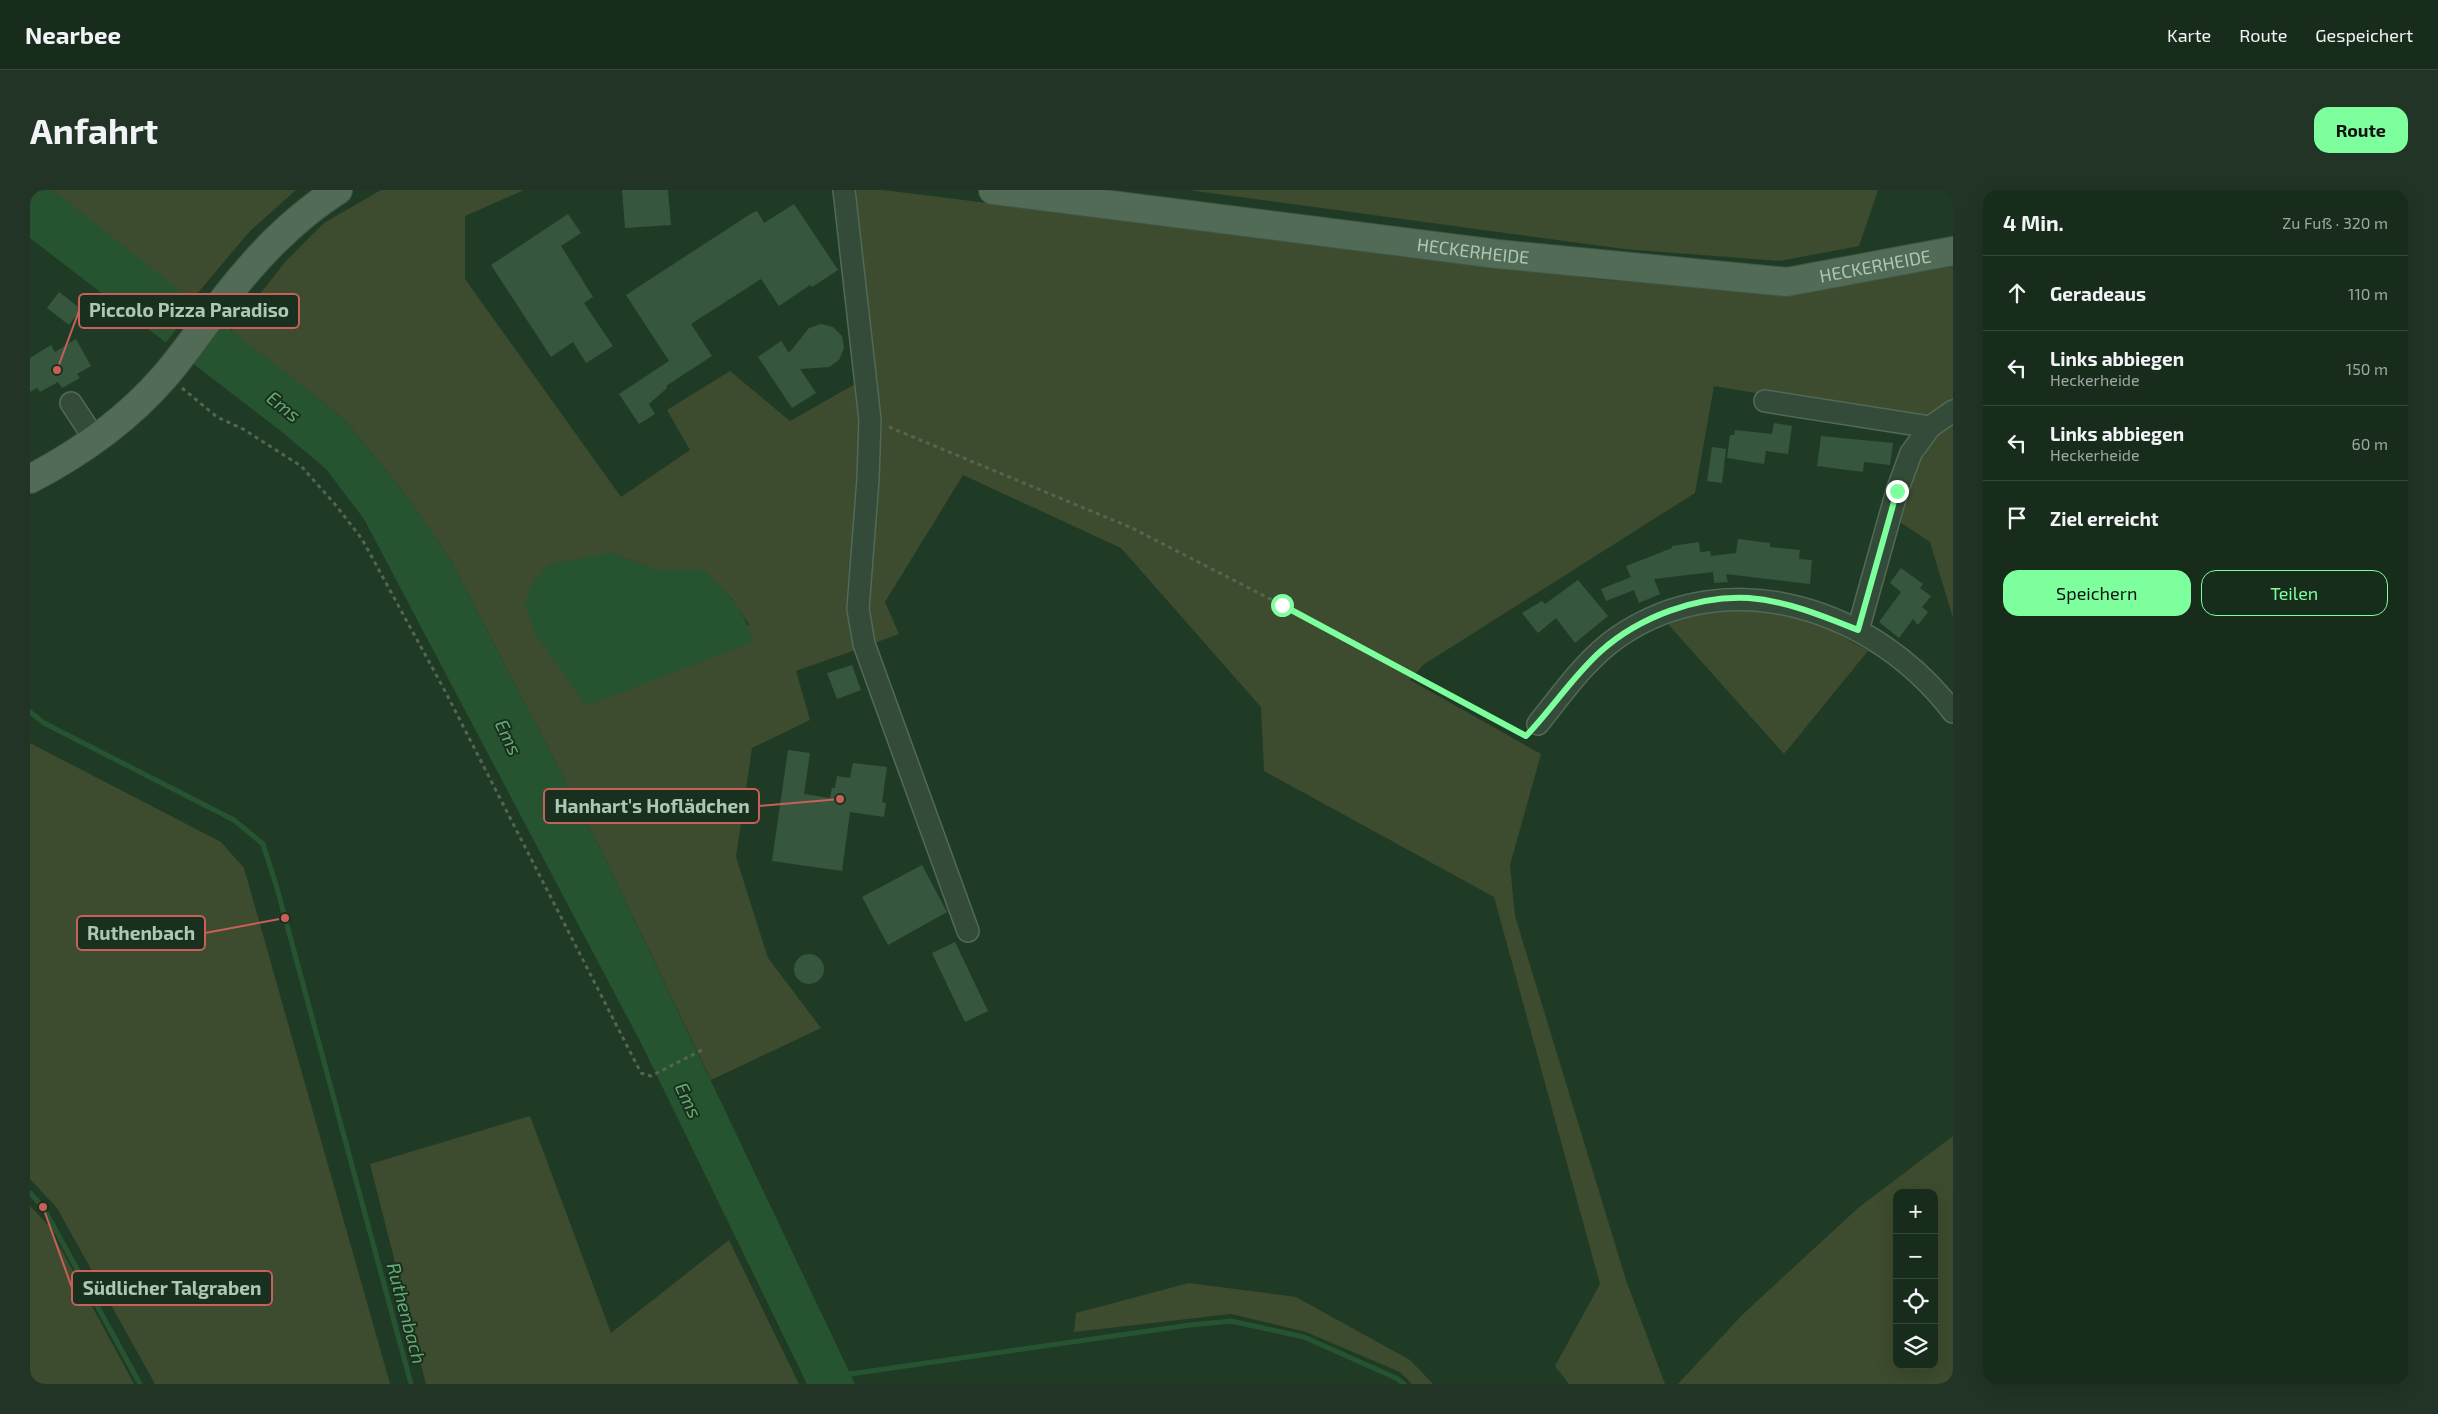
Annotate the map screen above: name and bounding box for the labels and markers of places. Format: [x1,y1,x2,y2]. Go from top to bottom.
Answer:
callout: Piccolo Pizza Paradiso [79,294,299,328]
callout: Hanhart's Hoflädchen [544,789,759,823]
callout: Ruthenbach [77,916,205,950]
callout: Südlicher Talgraben [72,1271,272,1305]

